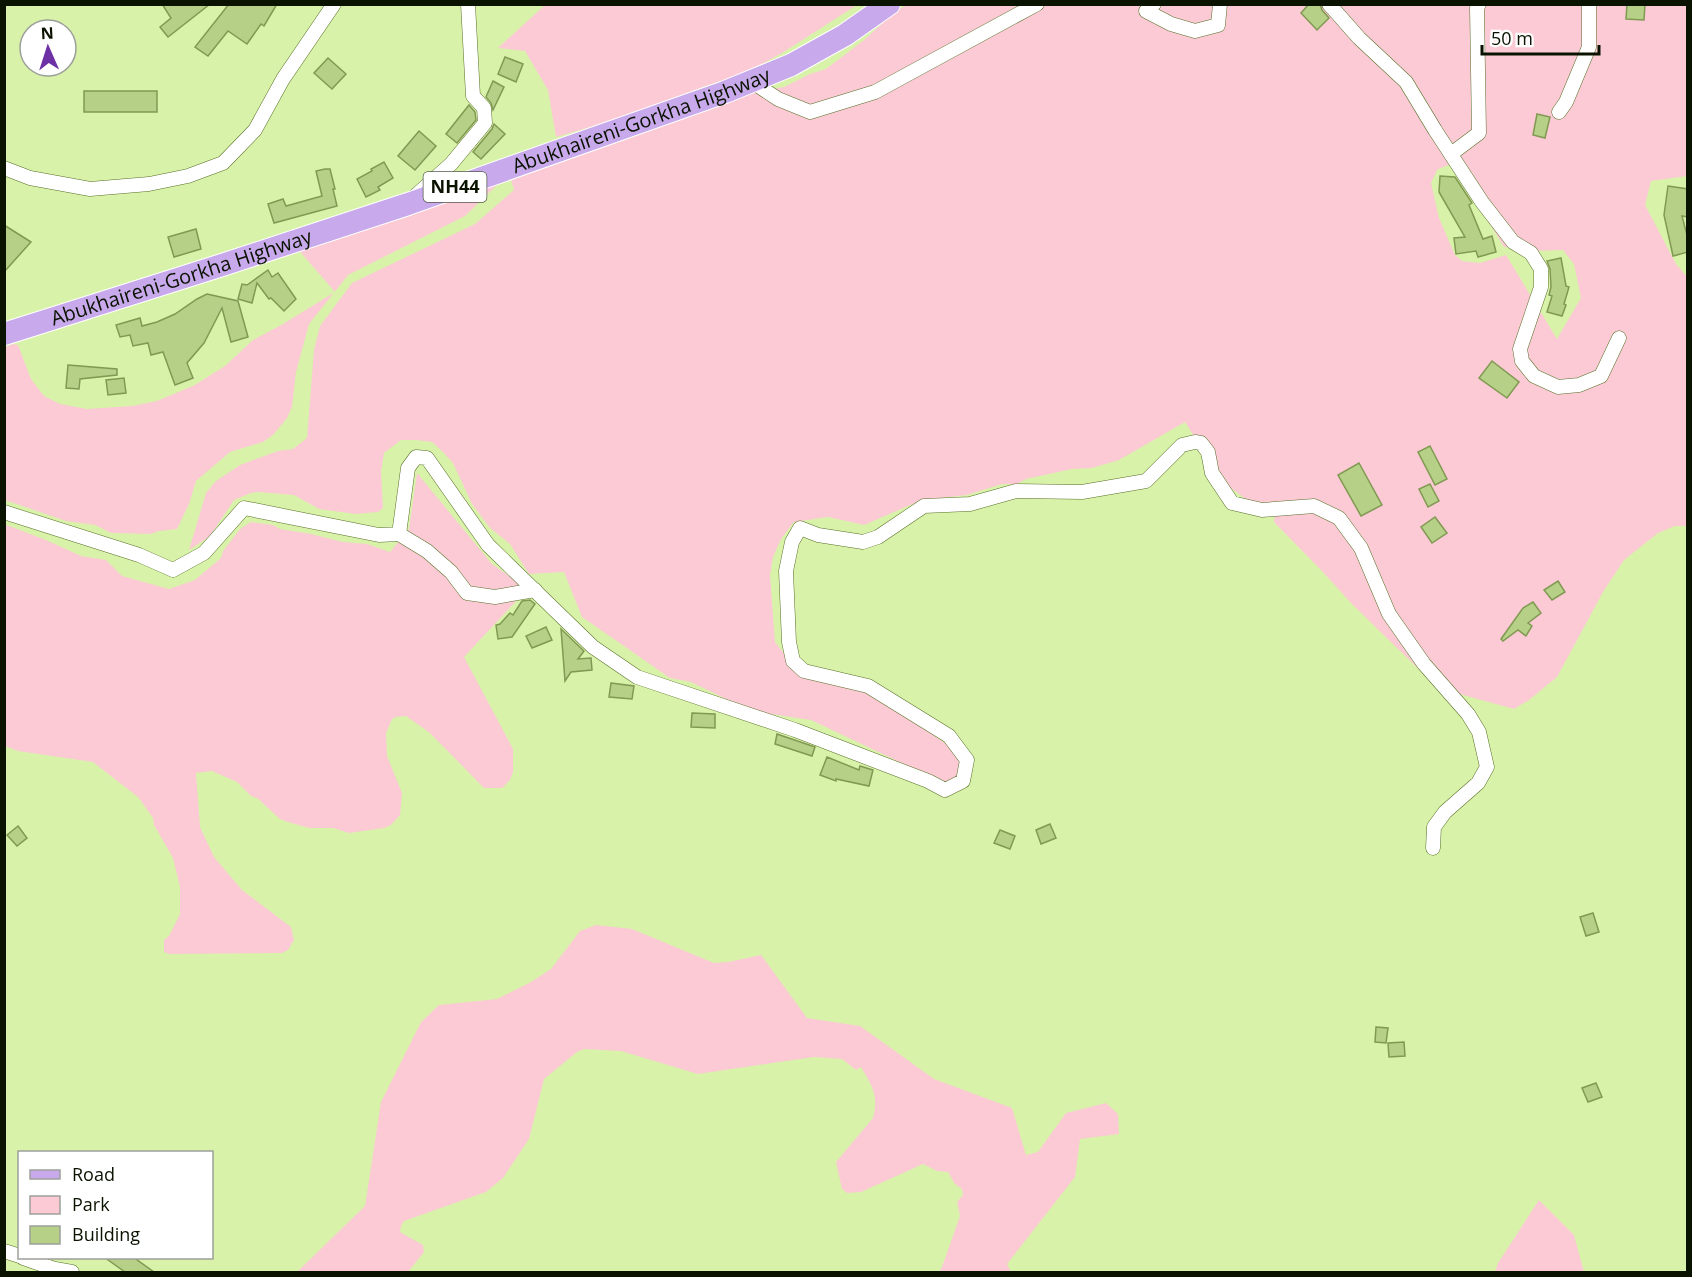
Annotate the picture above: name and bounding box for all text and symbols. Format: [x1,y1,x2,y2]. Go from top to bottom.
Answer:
north arrow [18,18,78,78]
scale bar [1482,18,1599,56]
text: N [40,22,54,44]
text: 50 m [1491,26,1533,50]
street label: Abukhaireni-Gorkha Highway [508,61,775,179]
road number: NH44 [424,172,486,202]
street label: Abukhaireni-Gorkha Highway [47,222,316,331]
legend [18,1151,213,1259]
text: Road [72,1162,115,1186]
text: Park [72,1192,110,1216]
text: Building [72,1222,140,1246]

